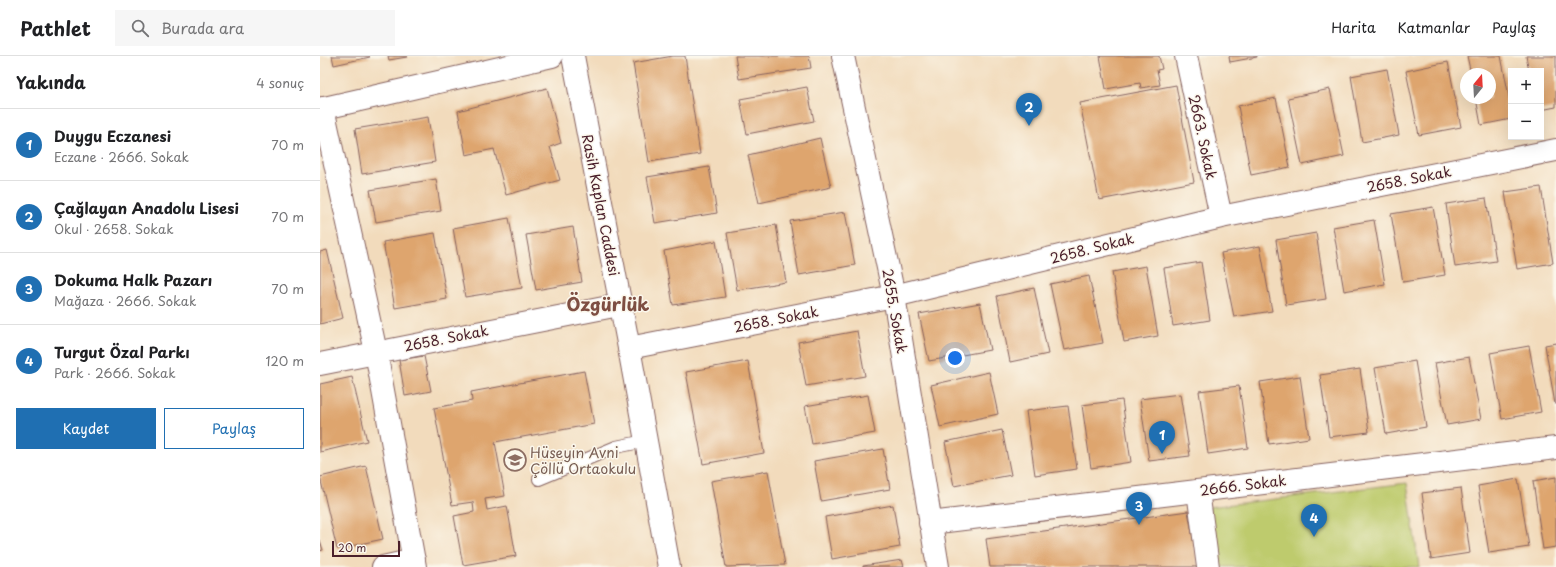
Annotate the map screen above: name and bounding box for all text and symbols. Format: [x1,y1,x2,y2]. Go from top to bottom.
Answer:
search box [115,10,395,46]
text: Pathlet [20,14,91,42]
text: Burada ara [161,16,244,39]
icon: search [129,17,151,39]
text: Harita [1331,17,1376,38]
text: Katmanlar [1398,17,1470,38]
text: Paylaş [1492,17,1536,38]
north arrow [1460,68,1496,104]
map controls [1508,68,1544,140]
button: + [1508,68,1544,104]
text: Yakında [16,69,86,95]
text: 4 sonuç [256,73,304,92]
pin: 2 [1016,93,1042,126]
street label: 2663. Sokak [1184,93,1222,181]
button: − [1508,104,1544,140]
text: Duygu Eczanesi [54,124,171,147]
street label: Rasih Kaplan Caddesi [577,132,625,278]
text: 1 [26,135,32,154]
text: 70 m [271,135,304,154]
text: Eczane · 2666. Sokak [54,147,189,166]
street label: 2658. Sokak [1365,161,1453,197]
text: Çağlayan Anadolu Lisesi [54,196,239,219]
text: 2 [24,207,34,226]
text: 70 m [271,207,304,226]
text: Okul · 2658. Sokak [54,219,174,238]
street label: 2658. Sokak [1048,227,1136,269]
street label: 2655. Sokak [877,267,913,355]
text: Dokuma Halk Pazarı [54,268,212,291]
text: 3 [25,279,33,298]
text: 70 m [271,279,304,298]
district label: Özgürlük [567,290,649,317]
text: Mağaza · 2666. Sokak [54,291,196,310]
street label: 2658. Sokak [732,301,820,337]
street label: 2658. Sokak [402,320,490,356]
text: Turgut Özal Parkı [54,340,189,363]
your location [945,348,965,368]
text: 4 [25,351,33,370]
text: 120 m [265,351,304,370]
text: Park · 2666. Sokak [54,363,176,382]
button: Kaydet [16,408,156,449]
button: Paylaş [164,408,304,449]
pin: 1 [1149,421,1175,454]
place label: Hüseyin Avni Çöllü Ortaokulu [530,442,636,479]
school or university icon: Hüseyin Avni Çöllü Ortaokulu [502,447,528,473]
street label: 2666. Sokak [1199,469,1287,501]
pin: 3 [1126,492,1152,525]
pin: 4 [1301,504,1327,537]
scale bar [332,539,400,558]
text: 20 m [338,539,366,556]

